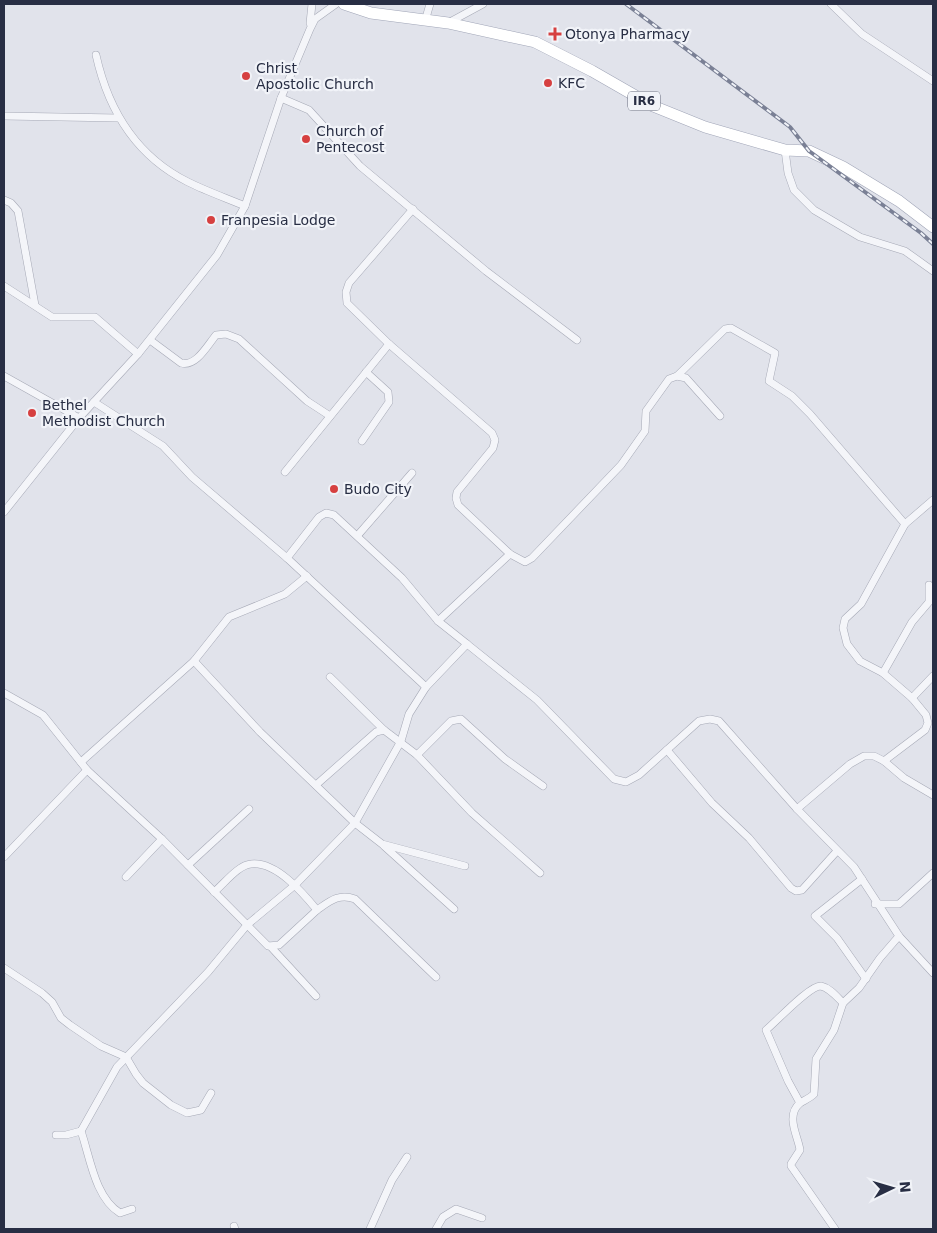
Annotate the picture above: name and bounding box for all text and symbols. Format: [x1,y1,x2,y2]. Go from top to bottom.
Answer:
place label: Otonya Pharmacy [565,26,690,42]
marker: Otonya Pharmacy [549,28,561,40]
place label: Christ Apostolic Church [256,60,374,92]
marker: Christ Apostolic Church [240,70,252,82]
place label: KFC [558,75,585,91]
marker: KFC [542,77,554,89]
road number: IR6 [628,92,660,110]
place label: Church of Pentecost [316,123,385,155]
marker: Church of Pentecost [300,133,312,145]
place label: Franpesia Lodge [221,212,335,228]
marker: Franpesia Lodge [205,214,217,226]
place label: Bethel Methodist Church [42,397,165,429]
marker: Bethel Methodist Church [26,407,38,419]
place label: Budo City [344,481,412,497]
marker: Budo City [328,483,340,495]
north arrow [867,1163,917,1213]
text: N [896,1180,913,1193]

